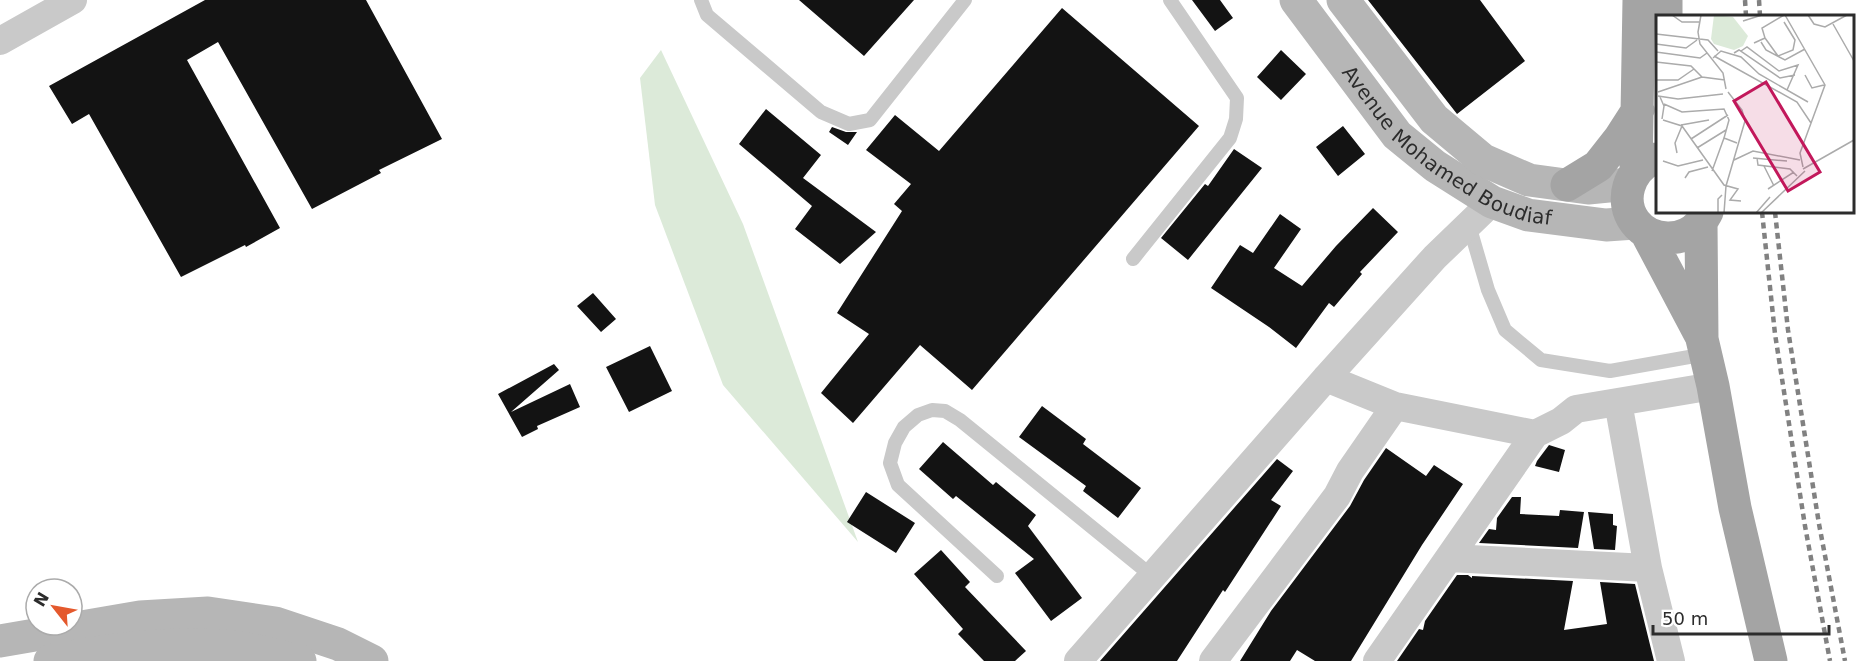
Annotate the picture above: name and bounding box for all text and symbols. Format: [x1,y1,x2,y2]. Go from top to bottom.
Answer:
inset map [1656,15,1854,213]
street label: Avenue Mohamed Boudiaf [1337,61,1554,230]
north arrow [24,577,84,637]
text: N [30,589,53,610]
scale bar [1653,598,1828,636]
text: 50 m [1662,608,1708,629]

